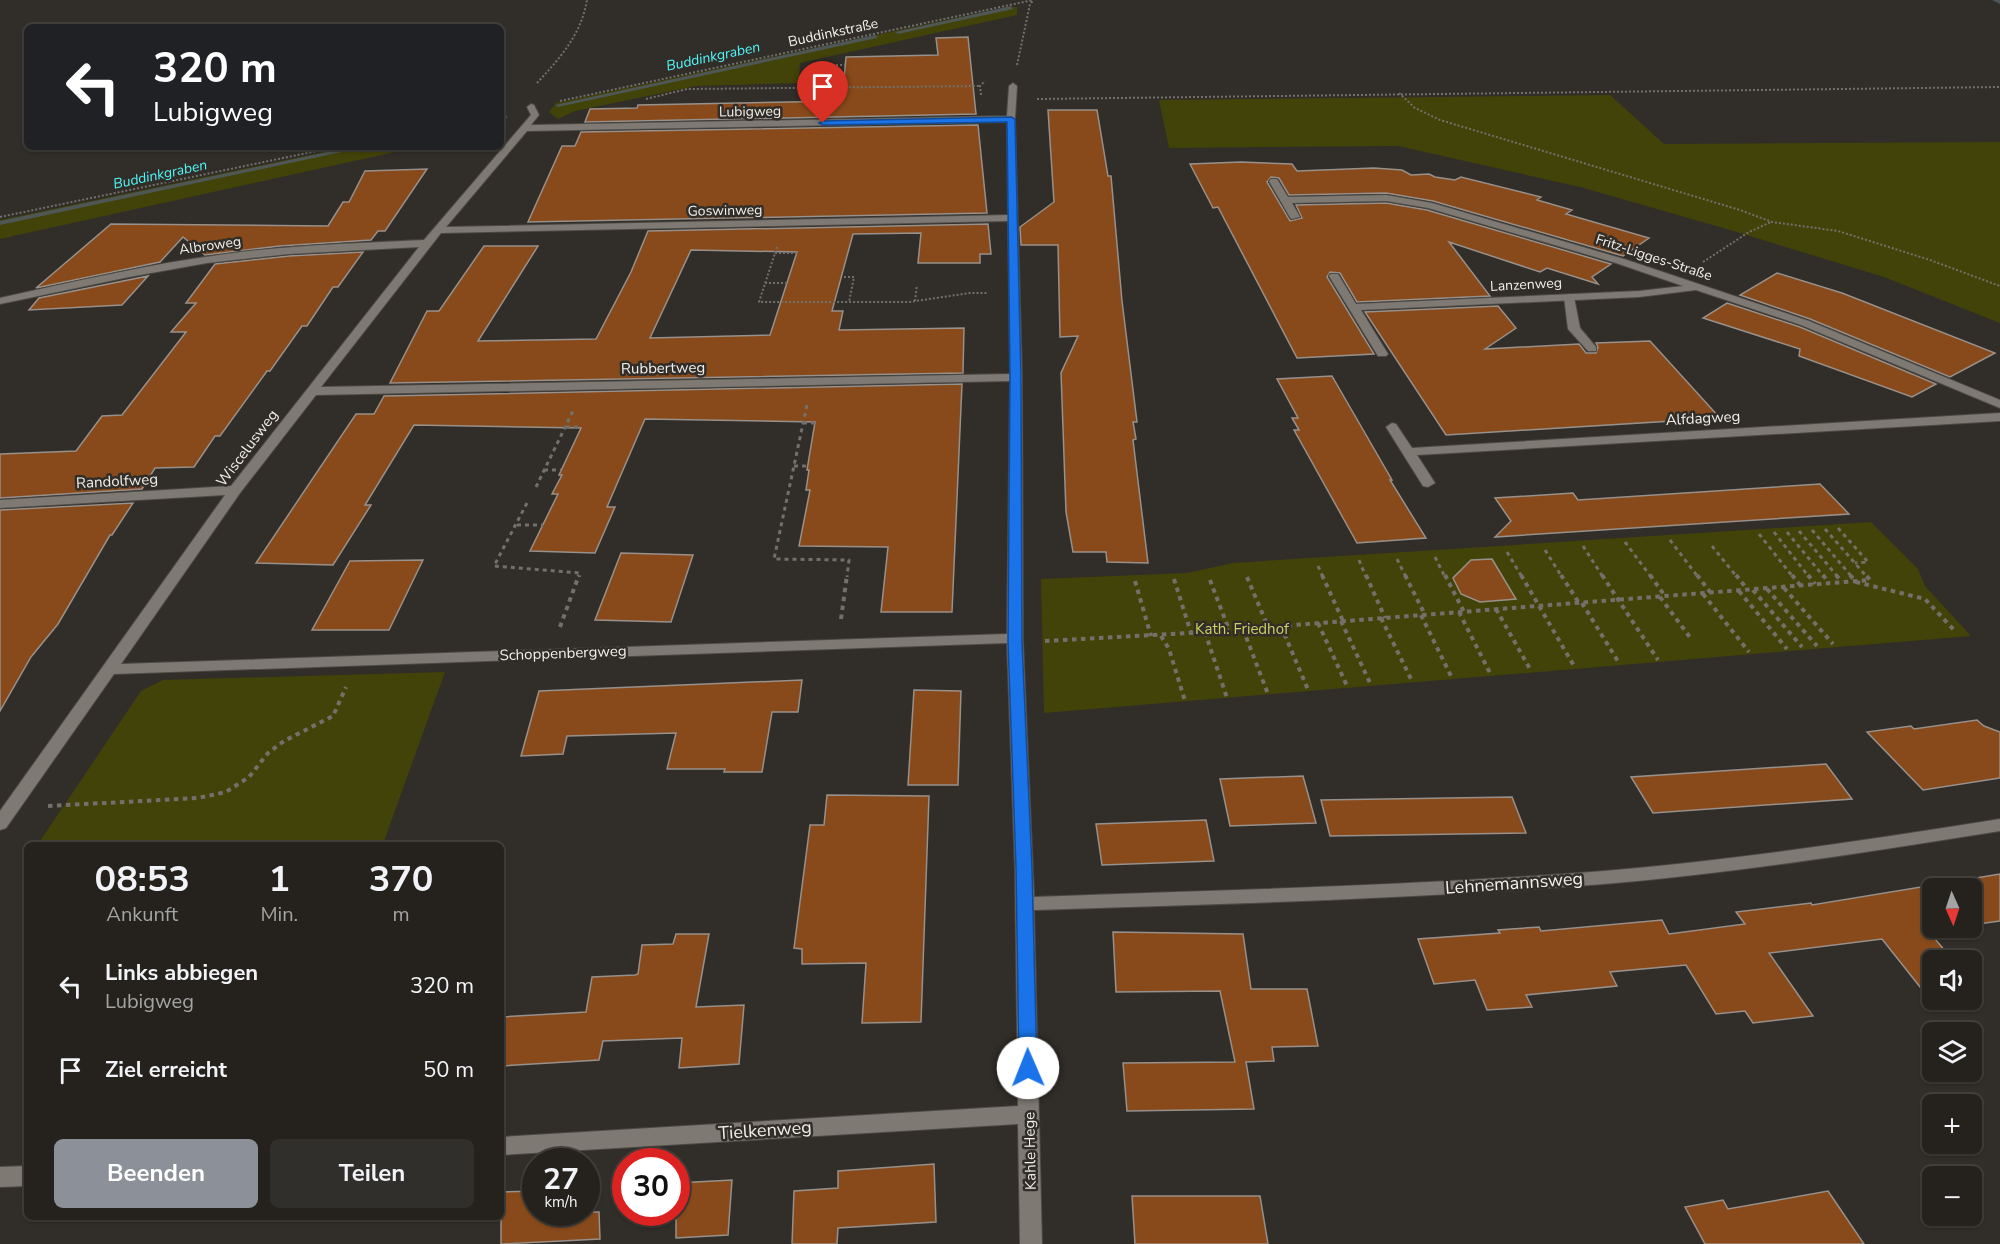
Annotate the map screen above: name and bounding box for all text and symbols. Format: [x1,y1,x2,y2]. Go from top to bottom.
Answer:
street label: Buddinkstraße [786,14,880,51]
water label: Buddinkgraben [664,37,762,76]
text: 320 m [153,40,277,97]
icon: left [54,48,132,126]
pin [797,61,848,123]
icon: arrive [806,70,839,103]
text: Lubigweg [153,94,273,131]
street label: Lubigweg [719,101,781,122]
water label: Buddinkgraben [111,155,209,194]
street label: Goswinweg [687,200,763,221]
street label: Fritz-Ligges-Straße [1593,230,1715,285]
street label: Albroweg [178,232,242,259]
street label: Lanzenweg [1490,273,1562,296]
street label: Rubbertweg [621,357,705,379]
street label: Wiscelusweg [212,406,282,490]
street label: Alfdagweg [1665,406,1741,430]
street label: Randolfweg [76,469,158,493]
park label: Kath. Friedhof [1195,619,1290,639]
street label: Schoppenbergweg [499,641,627,665]
text: 08:53 [95,855,190,904]
text: 1 [268,855,290,904]
text: 370 [369,855,433,904]
street label: Lehnemannsweg [1444,866,1584,900]
north arrow [1922,878,1982,938]
map controls [1922,878,1982,1226]
text: Ankunft [106,901,178,928]
text: Min. [260,901,298,928]
text: m [392,901,410,928]
button: sound [1922,950,1982,1010]
text: Links abbiegen [105,958,258,988]
icon: left [54,970,87,1003]
text: 320 m [410,971,474,1001]
text: Lubigweg [105,988,194,1015]
button: layers [1922,1022,1982,1082]
position arrow [996,1036,1060,1100]
icon: arrive [54,1054,87,1087]
text: Ziel erreicht [105,1055,227,1085]
text: 50 m [423,1055,474,1085]
button: + [1922,1094,1982,1154]
street label: Kahle Hege [1019,1112,1041,1190]
street label: Tielkenweg [718,1115,812,1145]
button: Beenden [54,1139,258,1208]
button: Teilen [270,1139,474,1208]
speed limit sign: 30 [612,1148,690,1226]
text: 27 [543,1159,579,1200]
button: − [1922,1166,1982,1226]
text: km/h [544,1192,578,1212]

